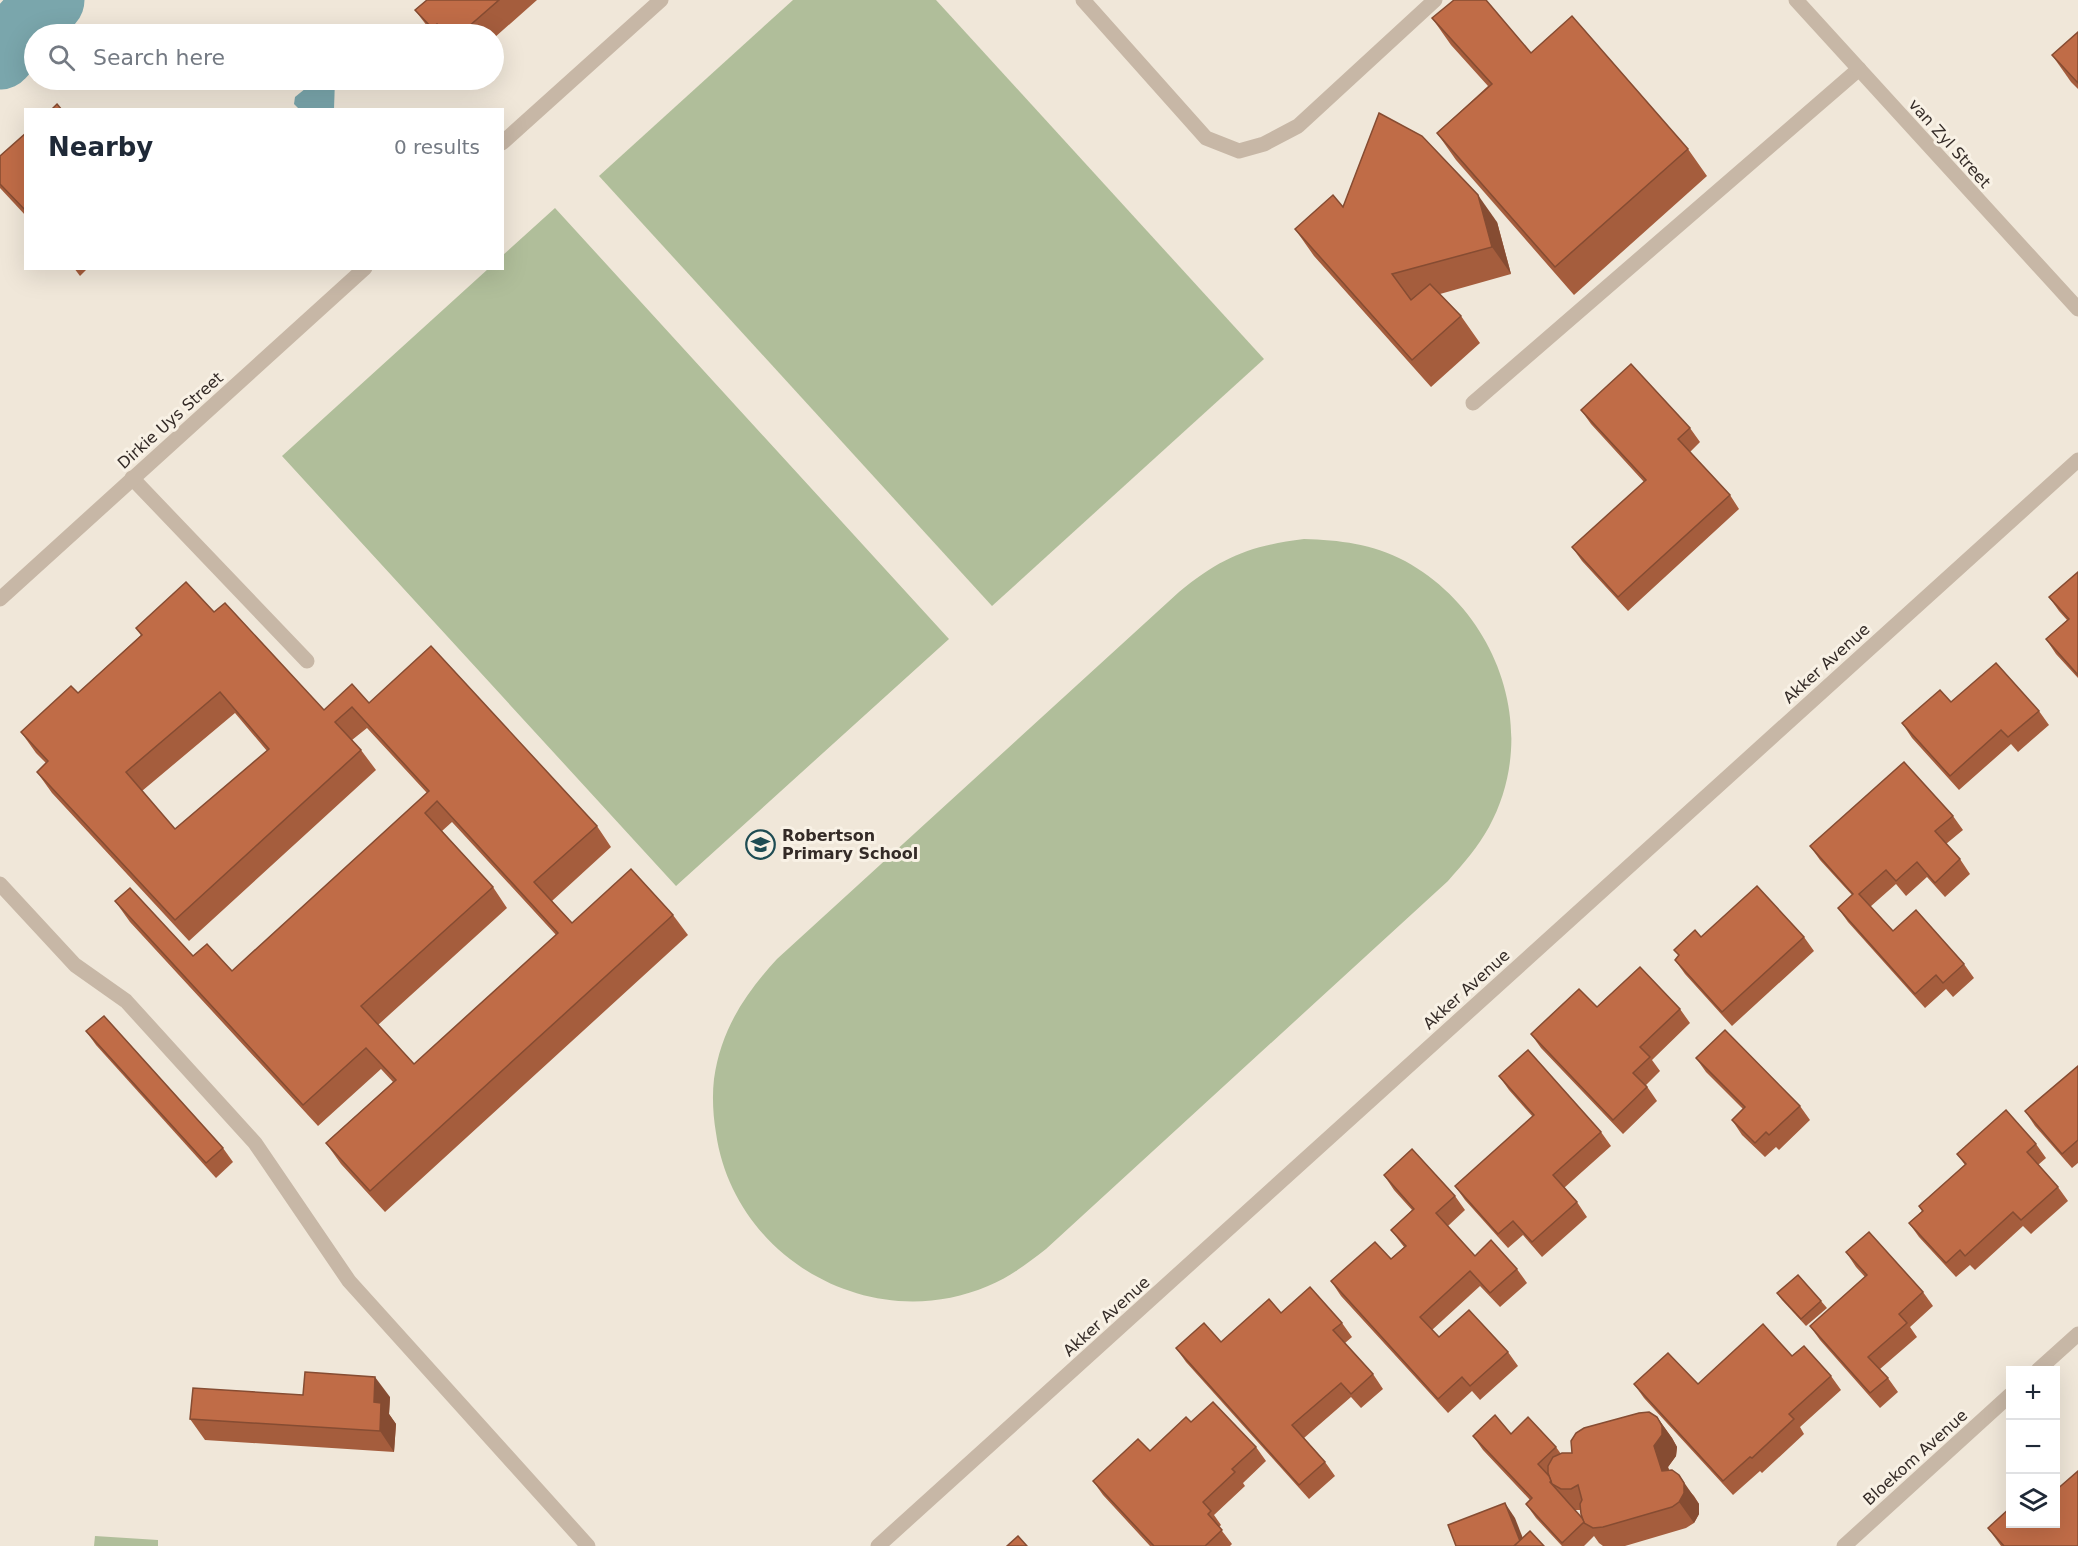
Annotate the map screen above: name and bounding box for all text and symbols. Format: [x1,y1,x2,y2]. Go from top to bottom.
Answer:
search box [24,24,504,90]
icon: search [45,41,78,74]
text: Search here [93,45,225,70]
street label: van Zyl Street [1905,95,1995,192]
text: Nearby [48,132,153,162]
text: 0 results [394,135,480,159]
street label: Dirkie Uys Street [114,368,227,473]
street label: Akker Avenue [1779,620,1874,707]
place label: Robertson Primary School [782,826,918,863]
school or university icon: Robertson Primary School [745,828,777,860]
street label: Akker Avenue [1419,946,1514,1033]
street label: Akker Avenue [1059,1273,1154,1360]
map controls [2006,1366,2060,1528]
button: + [2006,1366,2060,1420]
street label: Bloekom Avenue [1859,1406,1971,1509]
button: − [2006,1420,2060,1474]
button: layers [2006,1474,2060,1528]

